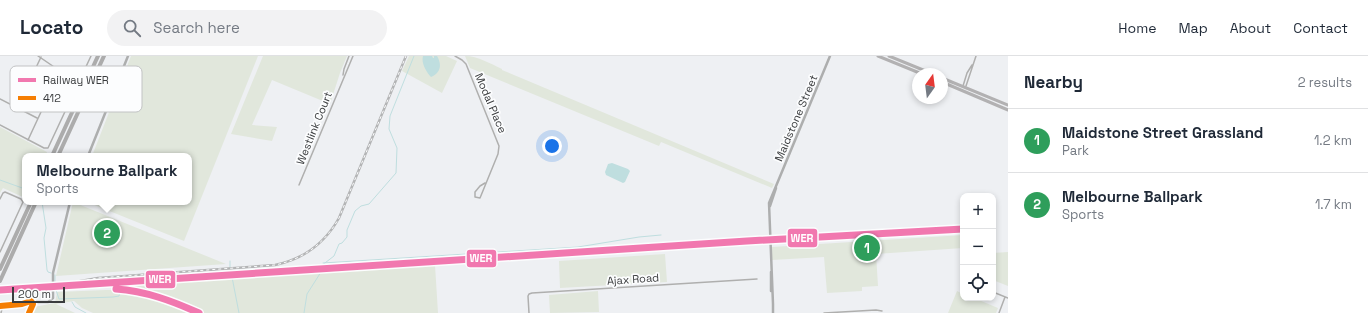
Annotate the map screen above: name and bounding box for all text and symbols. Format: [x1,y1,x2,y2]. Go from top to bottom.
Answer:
search box [107,10,387,46]
text: Locato [20,15,83,40]
icon: search [121,17,143,39]
text: Search here [153,18,240,37]
text: Home [1118,19,1156,37]
text: Map [1178,19,1208,37]
text: About [1230,19,1271,37]
text: Contact [1293,19,1348,37]
legend [10,66,142,112]
north arrow [912,68,948,104]
street label: Modal Place [472,71,510,135]
text: Nearby [1024,71,1083,93]
text: Railway WER [43,73,109,87]
street label: Maidstone Street [771,73,821,163]
text: 2 results [1298,74,1352,91]
street label: Westlink Court [293,89,335,167]
text: 412 [43,91,61,105]
text: Maidstone Street Grassland [1062,123,1263,142]
text: 1 [1034,132,1040,149]
text: 1.2 km [1314,132,1352,149]
your location [542,136,562,156]
text: Park [1062,142,1089,159]
popup [22,153,192,205]
text: Melbourne Ballpark [37,161,177,180]
text: Sports [37,180,79,197]
text: Melbourne Ballpark [1062,187,1203,206]
map controls [960,193,996,301]
button: + [960,193,996,229]
text: 2 [1033,196,1041,213]
text: 1.7 km [1315,196,1352,213]
text: Sports [1062,206,1104,223]
pin: 2 [94,218,120,248]
line badge: WER [787,228,818,248]
button: − [960,229,996,265]
text: WER [791,231,814,245]
pin: 1 [854,233,880,263]
line badge: WER [466,249,497,268]
text: WER [470,251,493,265]
button: locate [960,265,996,301]
line badge: WER [145,270,176,289]
street label: Ajax Road [606,270,660,288]
text: WER [149,272,172,286]
scale bar [12,285,65,304]
text: 200 m [18,287,51,301]

